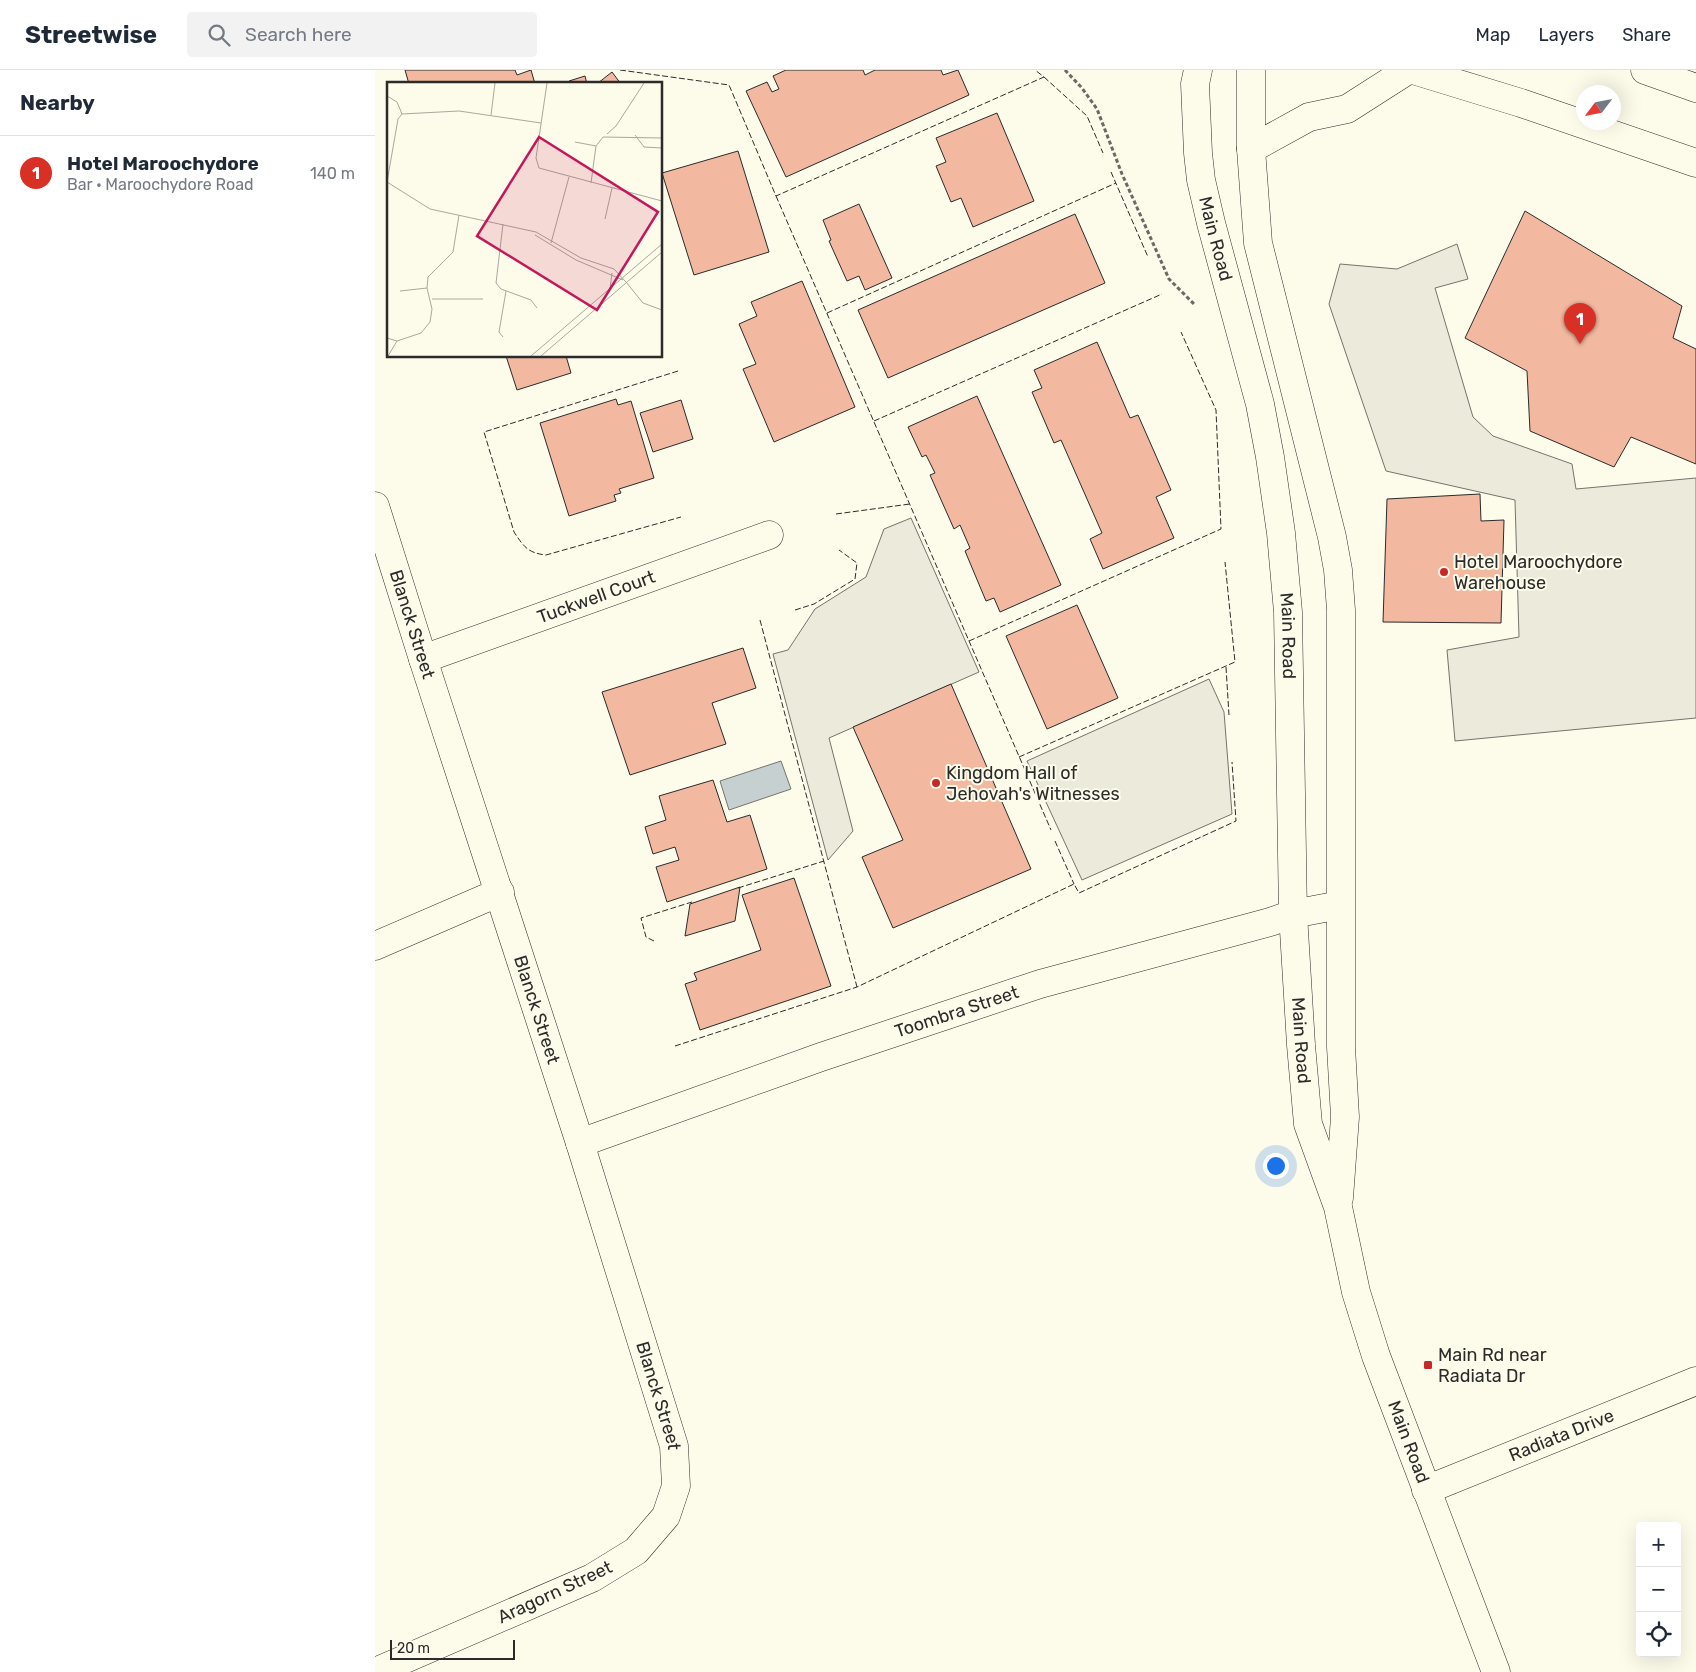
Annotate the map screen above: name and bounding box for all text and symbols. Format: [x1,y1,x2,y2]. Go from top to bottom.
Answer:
search box [187,12,537,57]
text: Streetwise [25,21,157,49]
icon: search [205,21,233,49]
text: Search here [245,23,352,46]
text: Map [1476,24,1511,46]
text: Layers [1539,24,1594,46]
text: Share [1622,24,1671,46]
inset map [387,82,663,358]
north arrow [1576,85,1621,130]
text: Nearby [20,90,95,115]
text: Hotel Maroochydore [67,152,259,175]
text: 1 [32,164,40,183]
text: 140 m [310,164,355,183]
text: Bar · Maroochydore Road [67,175,253,194]
street label: Main Road [1194,194,1237,283]
pin: 1 [1564,303,1596,344]
place label: Hotel Maroochydore Warehouse [1454,551,1623,594]
street label: Tuckwell Court [534,566,658,628]
marker: Hotel Maroochydore Warehouse [1438,566,1450,578]
street label: Blanck Street [385,567,440,681]
street label: Main Road [1275,592,1300,679]
place label: Kingdom Hall of Jehovah's Witnesses [946,762,1120,805]
marker: Kingdom Hall of Jehovah's Witnesses [930,777,942,789]
street label: Blanck Street [509,953,565,1067]
street label: Toombra Street [892,981,1022,1043]
street label: Main Road [1287,997,1315,1085]
your location [1263,1153,1289,1179]
street label: Blanck Street [631,1339,685,1451]
place label: Main Rd near Radiata Dr [1438,1344,1547,1387]
marker: Main Rd near Radiata Dr [1422,1359,1434,1371]
street label: Main Road [1383,1398,1434,1486]
street label: Radiata Drive [1506,1404,1617,1466]
map controls [1636,1522,1681,1657]
button: + [1636,1522,1681,1567]
street label: Aragorn Street [494,1556,616,1628]
button: − [1636,1567,1681,1612]
button: locate [1636,1612,1681,1657]
scale bar [390,1637,515,1660]
text: 20 m [397,1640,430,1657]

